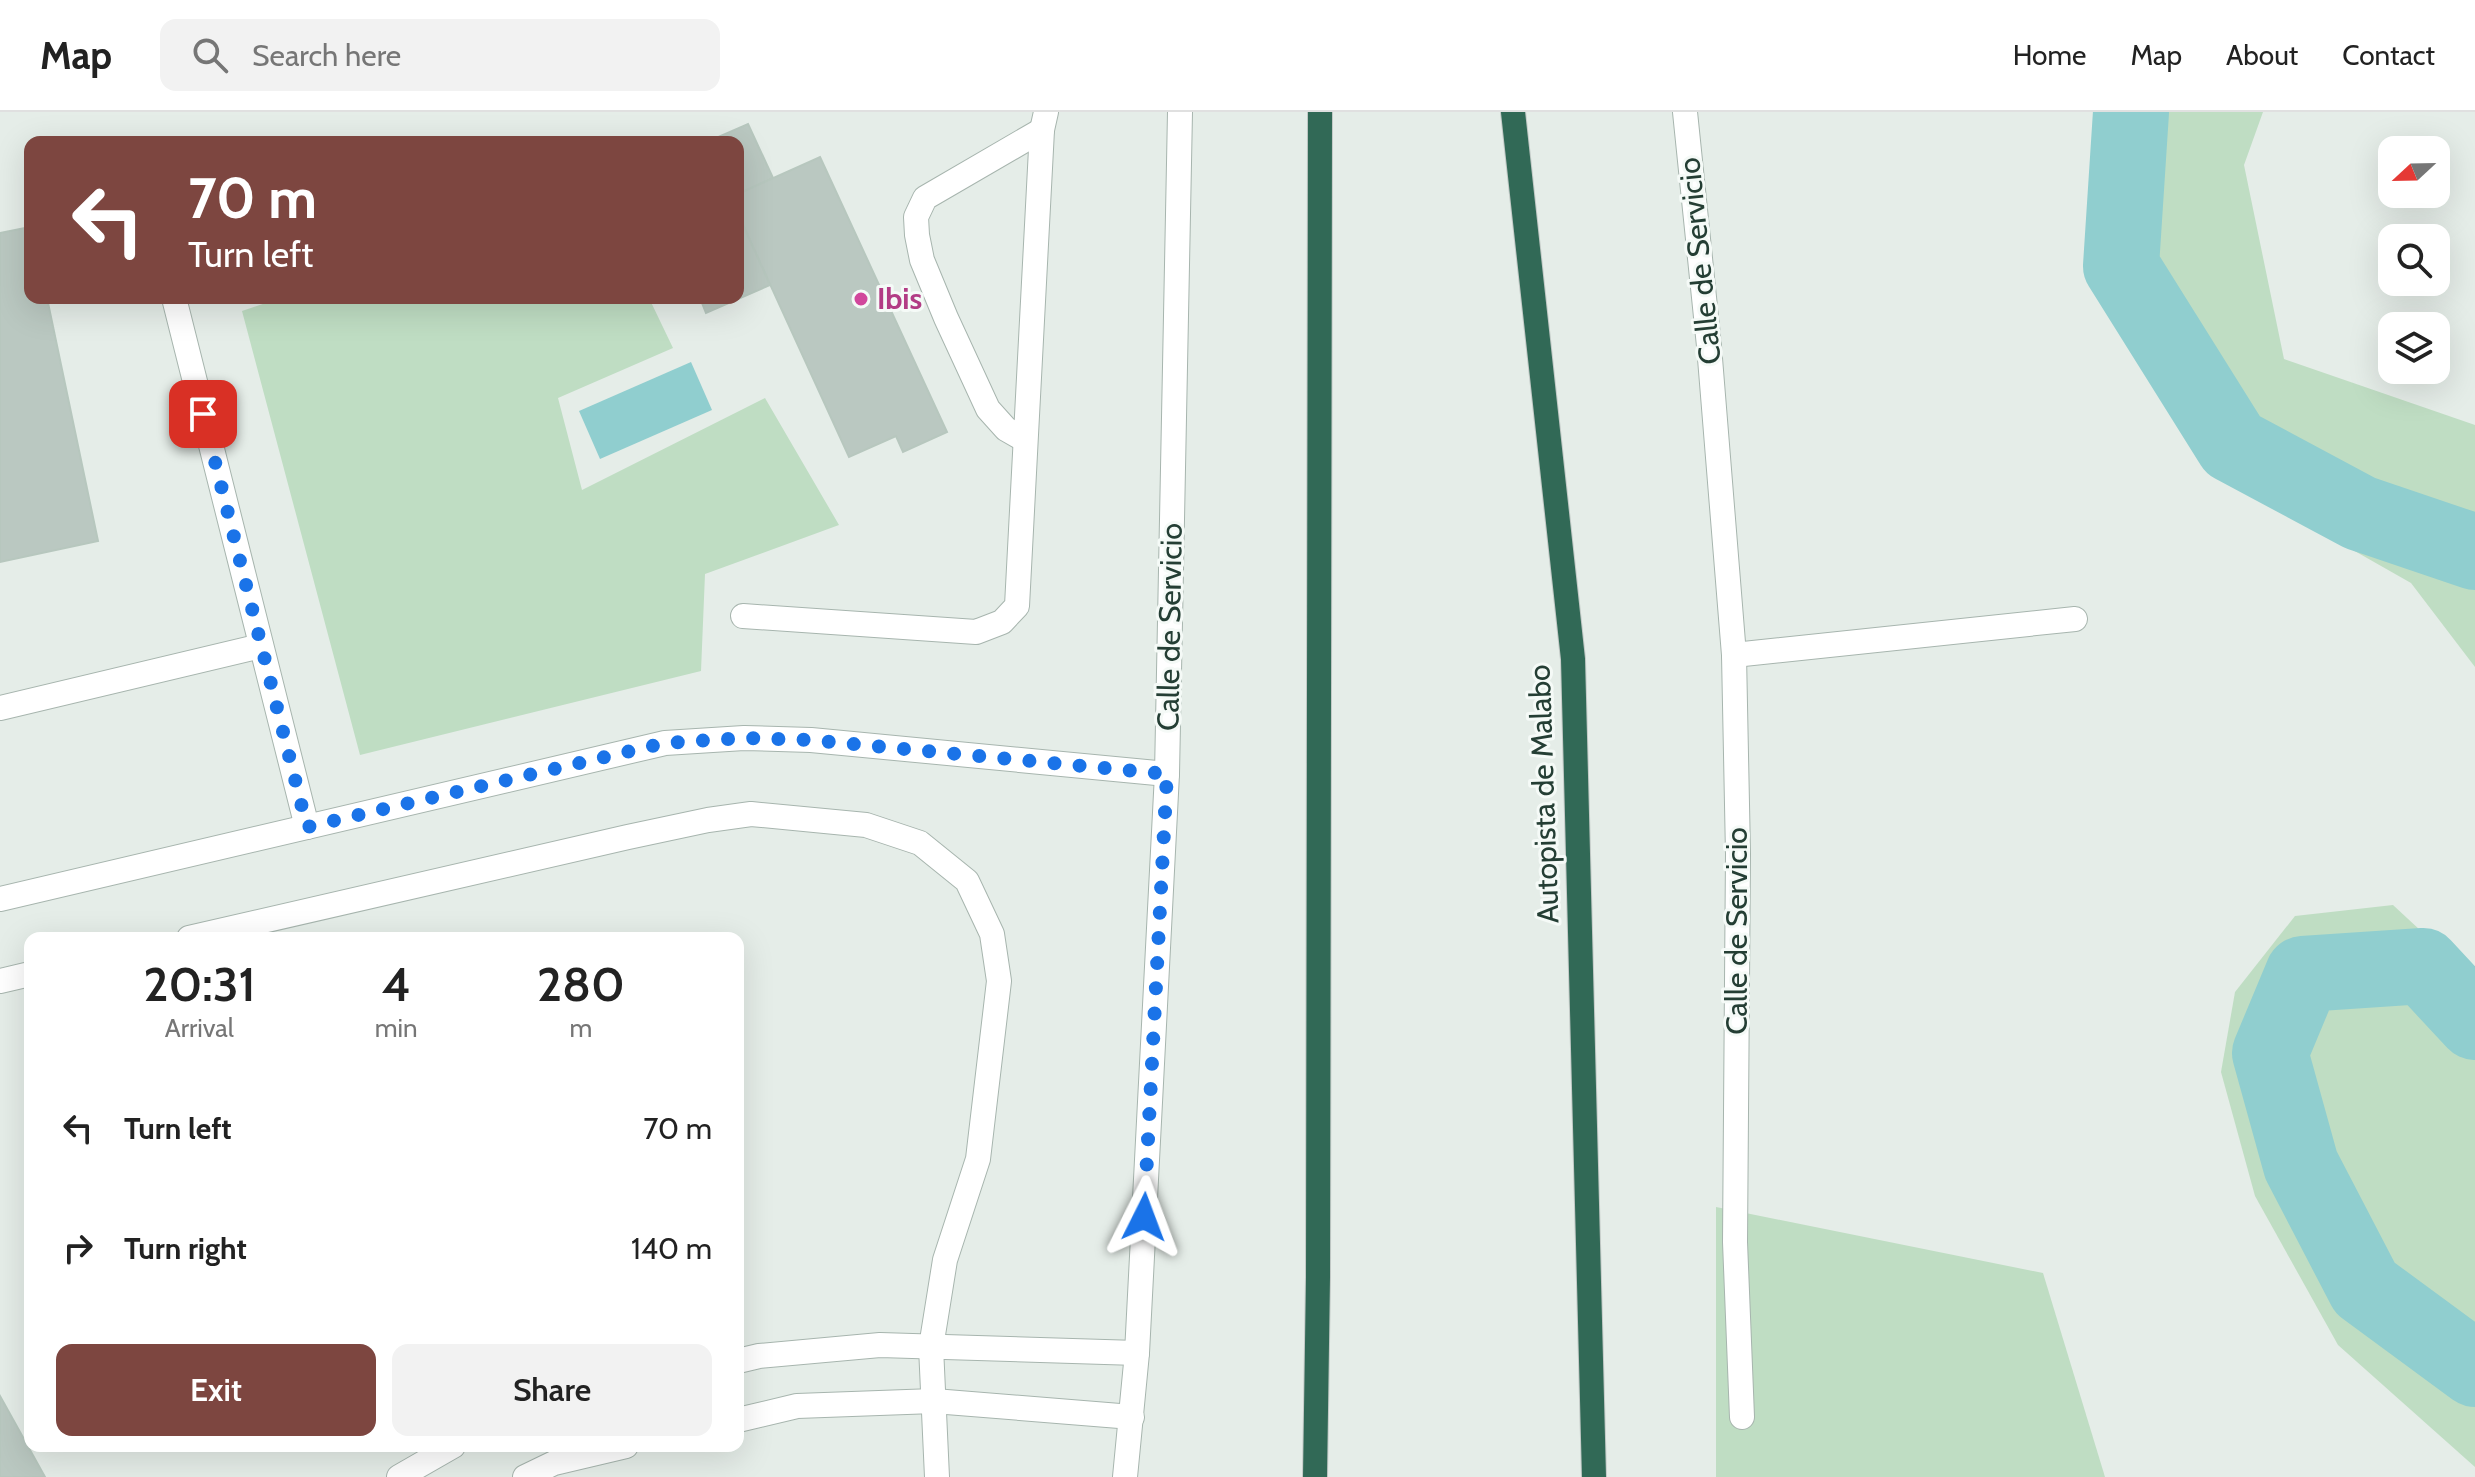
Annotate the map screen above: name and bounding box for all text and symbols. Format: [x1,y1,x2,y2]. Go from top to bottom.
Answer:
search box [160,19,720,91]
text: Map [40,32,112,79]
icon: search [188,33,232,77]
text: Search here [252,37,401,74]
text: Home [2013,38,2086,72]
text: Map [2130,38,2182,72]
text: About [2226,38,2298,72]
text: Contact [2342,38,2435,72]
north arrow [2378,136,2450,208]
map controls [2378,136,2450,384]
street label: Calle de Servicio [1670,156,1729,366]
text: 70 m [188,164,317,232]
icon: left [56,168,160,272]
button: search [2378,224,2450,296]
text: Turn left [188,232,313,276]
place label: Ibis [877,280,922,317]
marker: Ibis [852,290,870,308]
button: layers [2378,312,2450,384]
pin [169,380,237,448]
icon: arrive [181,392,225,436]
street label: Calle de Servicio [1149,523,1190,731]
street label: Autopista de Malabo [1520,664,1567,924]
street label: Calle de Servicio [1718,827,1755,1035]
text: 20:31 [143,955,256,1013]
text: 4 [382,955,411,1013]
text: 280 [537,955,625,1013]
text: Arrival [165,1012,234,1044]
text: min [375,1012,418,1044]
text: m [569,1012,592,1044]
icon: left [56,1106,100,1150]
text: Turn left [124,1110,232,1147]
text: 70 m [643,1110,712,1147]
position arrow [1102,1175,1186,1259]
icon: right [56,1226,100,1270]
text: Turn right [124,1230,247,1267]
text: 140 m [631,1230,712,1267]
button: Exit [56,1344,376,1436]
button: Share [392,1344,712,1436]

